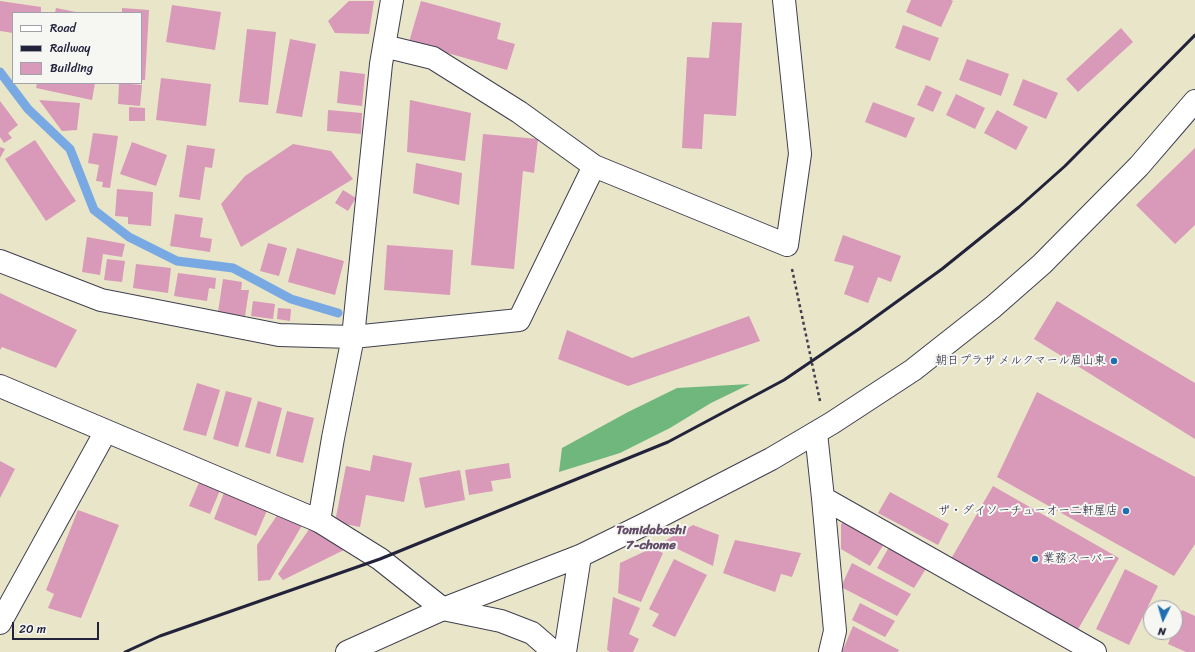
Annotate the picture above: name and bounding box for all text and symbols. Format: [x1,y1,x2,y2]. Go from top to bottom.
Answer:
legend [12,12,142,84]
text: Road [50,17,76,39]
text: Railway [50,37,91,59]
text: Building [50,57,93,79]
place label: 朝日プラザ メルクマール眉山東 [935,354,1106,368]
marker: 朝日プラザ メルクマール眉山東 [1109,356,1119,366]
place label: ザ・ダイソーチューオー二軒屋店 [938,504,1118,518]
marker: ザ・ダイソーチューオー二軒屋店 [1121,506,1131,516]
district label: Tomidabashi 7-chome [616,523,686,554]
place label: 業務スーパー [1043,552,1115,566]
marker: 業務スーパー [1030,554,1040,564]
north arrow [1143,600,1183,640]
scale bar [14,614,101,640]
text: 20 m [19,618,46,640]
text: N [1157,622,1167,641]

